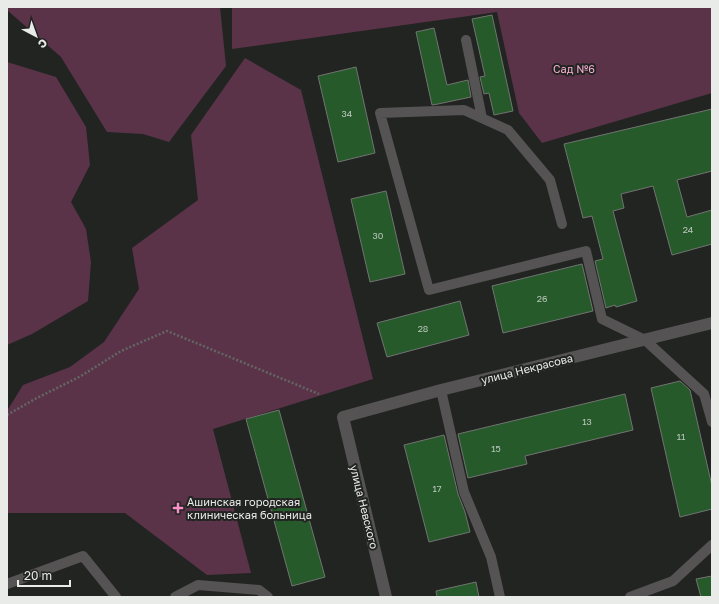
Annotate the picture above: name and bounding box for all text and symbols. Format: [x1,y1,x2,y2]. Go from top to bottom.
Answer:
north arrow [16,16,56,56]
text: С [36,36,50,52]
park label: Сад №6 [553,62,595,75]
house number: 34 [342,108,353,119]
house number: 24 [683,224,694,235]
house number: 30 [373,230,384,241]
house number: 26 [537,293,547,304]
house number: 28 [418,323,428,334]
street label: улица Некрасова [480,351,574,386]
house number: 13 [582,416,592,427]
house number: 11 [677,431,686,442]
house number: 15 [491,443,501,454]
street label: улица Невского [348,463,381,551]
house number: 17 [432,483,442,494]
place label: Ашинская городская клиническая больница [187,495,312,521]
marker: Ашинская городская клиническая больница [172,502,184,514]
scale bar [18,562,70,588]
text: 20 m [24,568,52,583]

